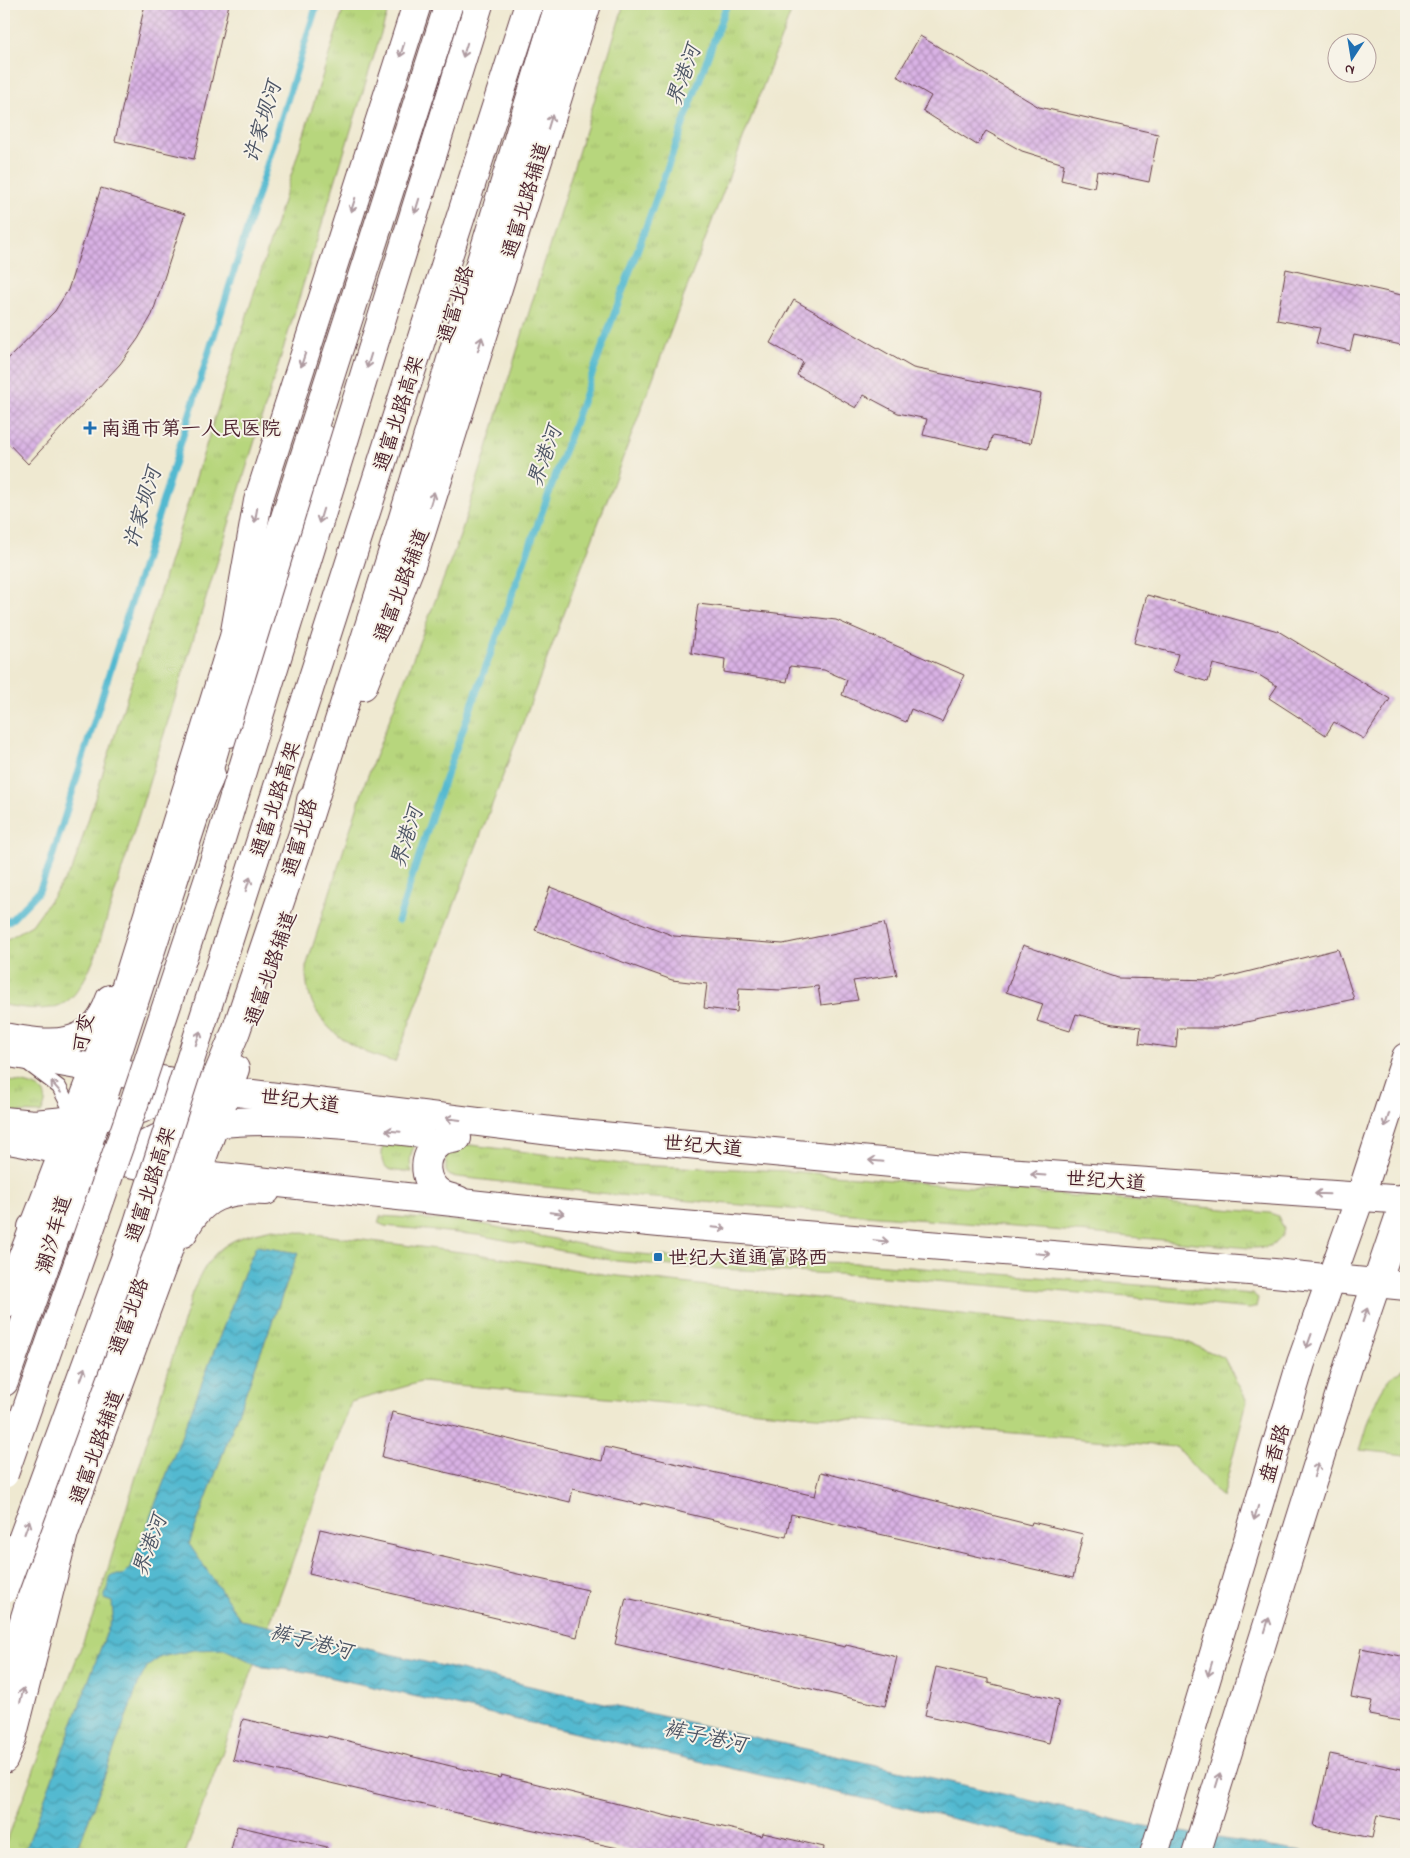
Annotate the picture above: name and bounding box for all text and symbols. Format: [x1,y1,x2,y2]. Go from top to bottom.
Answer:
north arrow [1328,32,1378,82]
water label: 界港河 [660,38,711,110]
one-way arrow [397,42,406,58]
one-way arrow [459,42,469,58]
text: N [1343,58,1356,81]
water label: 许家坝河 [237,75,291,167]
one-way arrow [545,114,555,130]
street label: 通富北路辅道 [496,139,559,262]
one-way arrow [347,197,357,213]
one-way arrow [411,197,421,213]
street label: 通富北路 [432,261,483,347]
one-way arrow [476,336,486,352]
one-way arrow [298,351,307,367]
one-way arrow [363,352,373,368]
street label: 通富北路高架 [368,352,433,475]
place label: 南通市第一人民医院 [101,416,281,445]
water label: 界港河 [521,419,572,491]
marker: 南通市第一人民医院 [83,421,97,435]
water label: 许家坝河 [117,461,171,553]
one-way arrow [427,491,437,507]
one-way arrow [250,507,260,523]
one-way arrow [315,508,325,524]
street label: 通富北路辅道 [368,525,438,647]
street label: 通富北路高架 [245,738,305,860]
street label: 通富北路 [276,795,322,879]
water label: 界港河 [384,800,433,872]
one-way arrow [243,876,253,892]
street label: 通富北路辅道 [239,907,306,1030]
street label: 可变 [67,1011,104,1056]
one-way arrow [194,1031,203,1047]
one-way arrow [51,1080,62,1093]
street label: 世纪大道 [258,1083,341,1122]
one-way arrow [1382,1112,1391,1127]
one-way arrow [445,1114,461,1124]
street label: 通富北路高架 [120,1123,185,1246]
one-way arrow [385,1126,401,1135]
street label: 世纪大道 [662,1130,744,1165]
one-way arrow [868,1157,884,1166]
street label: 世纪大道 [1065,1165,1147,1200]
one-way arrow [1030,1170,1046,1179]
one-way arrow [1314,1190,1330,1199]
street label: 潮汐车道 [30,1192,80,1277]
one-way arrow [549,1208,565,1218]
one-way arrow [711,1223,727,1233]
one-way arrow [873,1236,889,1246]
place label: 世纪大道通富路西 [668,1245,828,1274]
one-way arrow [1035,1249,1051,1259]
marker: 世纪大道通富路西 [652,1251,664,1263]
street label: 通富北路 [103,1273,158,1359]
one-way arrow [1361,1308,1371,1324]
one-way arrow [1304,1333,1313,1348]
one-way arrow [79,1367,88,1382]
street label: 通富北路辅道 [64,1387,132,1509]
street label: 盘香路 [1254,1420,1299,1487]
one-way arrow [1311,1462,1321,1478]
one-way arrow [1251,1505,1261,1521]
water label: 界港河 [126,1508,177,1580]
one-way arrow [23,1519,32,1535]
water label: 裤子港河 [266,1618,358,1669]
one-way arrow [1263,1618,1272,1633]
one-way arrow [1204,1661,1214,1677]
one-way arrow [18,1688,27,1704]
water label: 裤子港河 [660,1715,752,1762]
one-way arrow [1214,1773,1224,1789]

